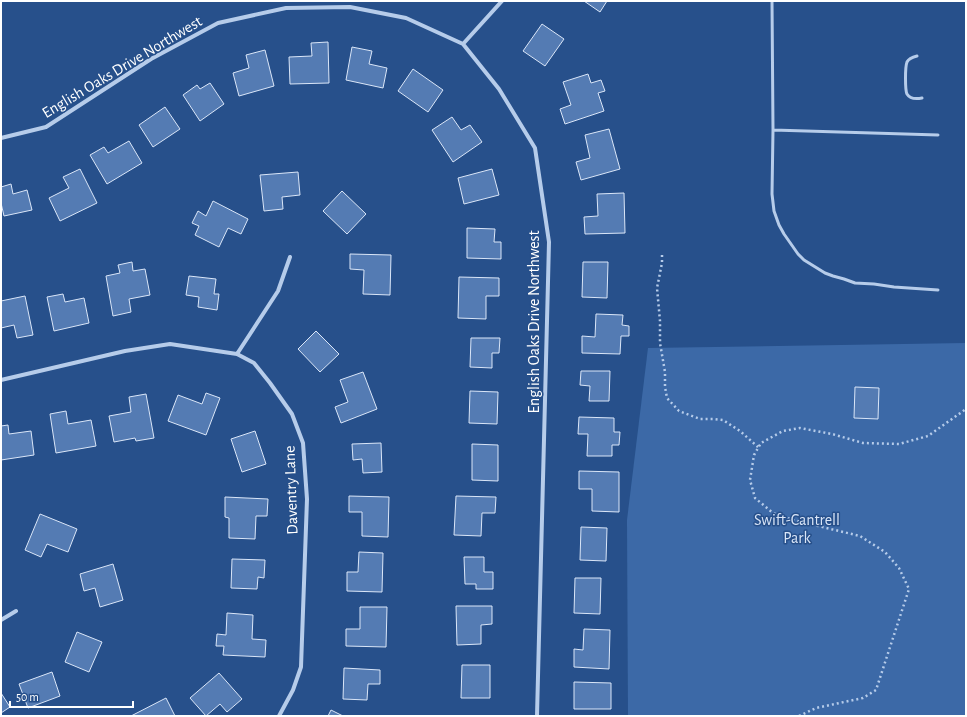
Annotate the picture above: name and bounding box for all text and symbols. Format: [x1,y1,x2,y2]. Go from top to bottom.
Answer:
street label: English Oaks Drive Northwest [39,13,205,121]
street label: English Oaks Drive Northwest [526,230,542,414]
street label: Daventry Lane [281,445,302,535]
park label: Swift-Cantrell Park [754,512,840,546]
scale bar [10,683,133,709]
text: 50 m [16,691,39,703]

